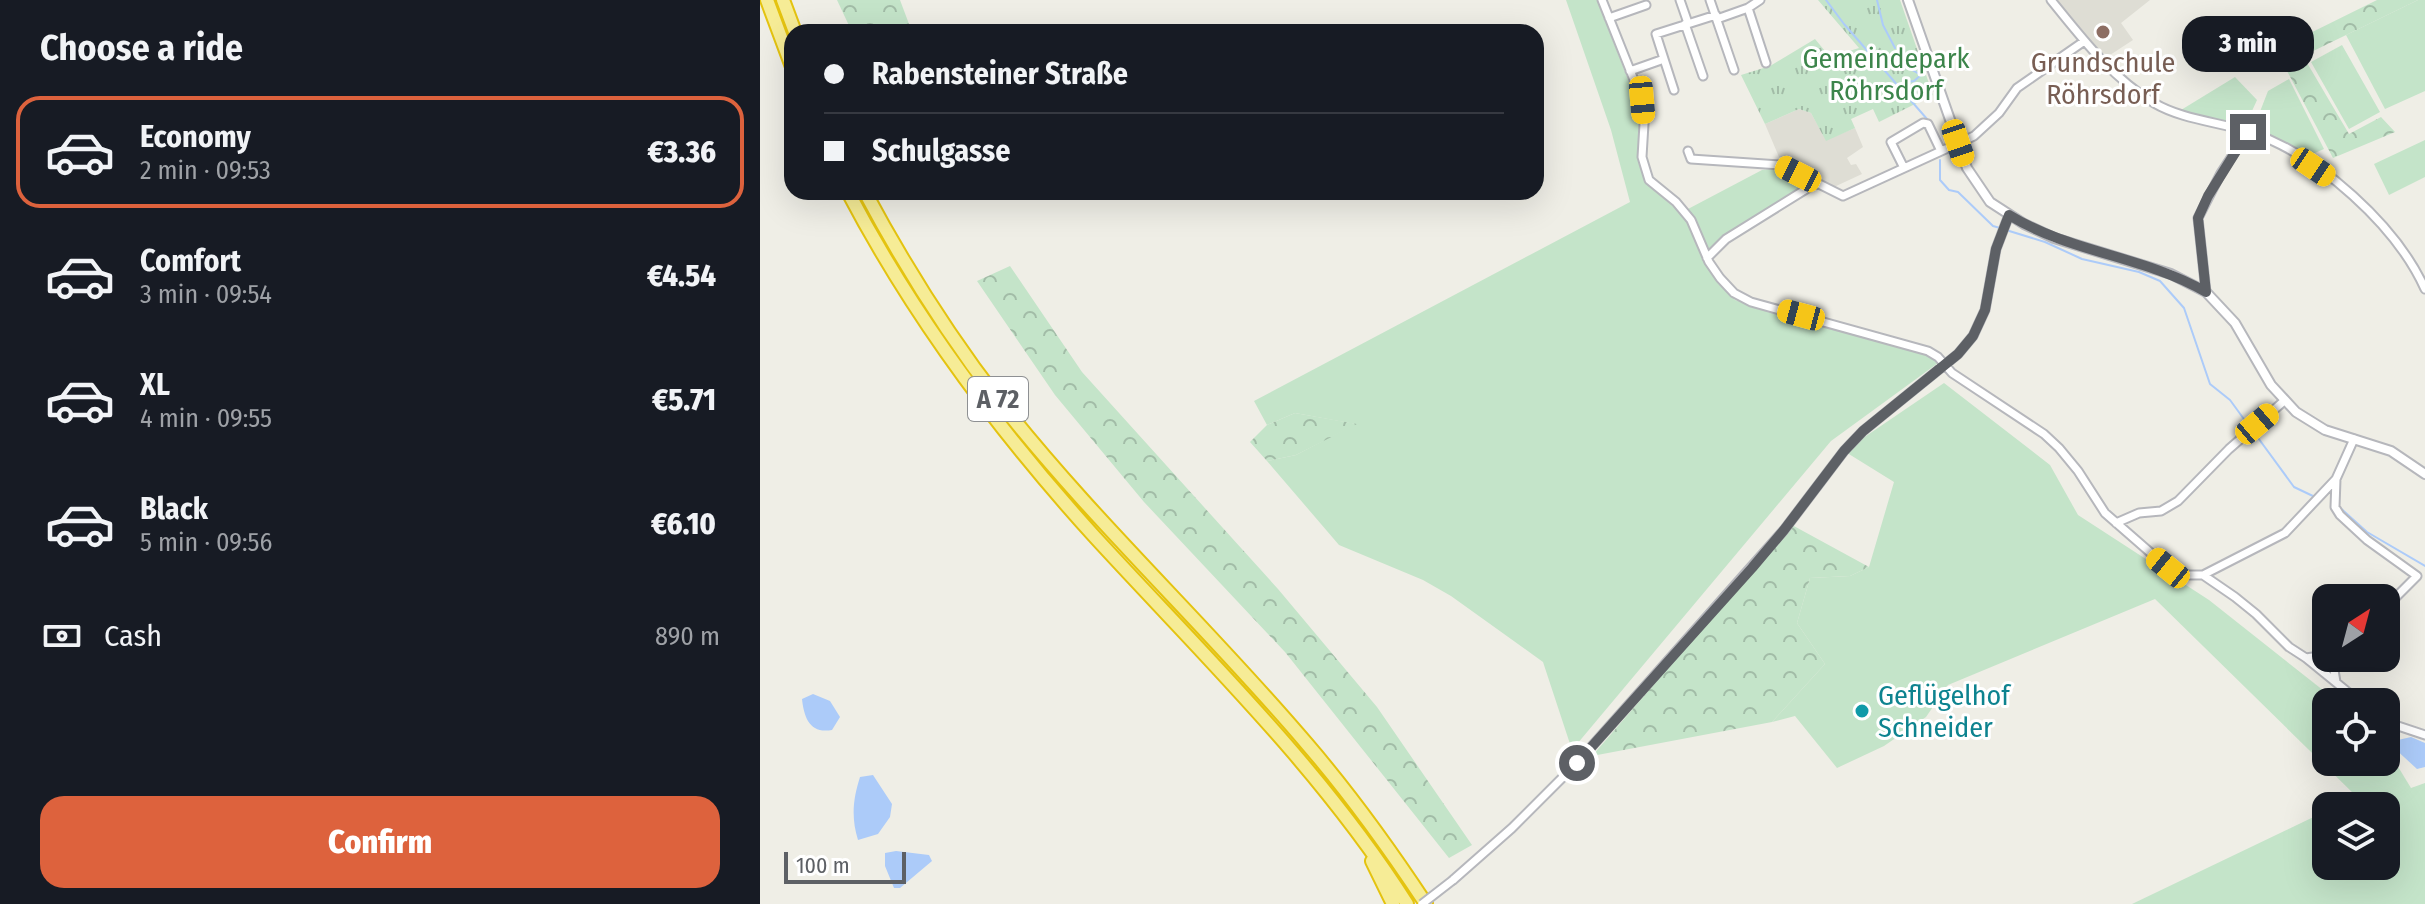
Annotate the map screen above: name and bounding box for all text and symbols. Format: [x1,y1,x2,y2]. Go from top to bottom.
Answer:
callout: 3 min [2182,16,2314,72]
marker: Grundschule Röhrsdorf [2094,23,2112,41]
text: Choose a ride [40,26,243,70]
text: 3 min [2219,28,2277,59]
park label: Gemeindepark Röhrsdorf [1802,42,1970,107]
place label: Grundschule Röhrsdorf [2031,46,2175,111]
text: Rabensteiner Straße [872,56,1128,92]
car [1628,75,1656,125]
route end [2230,114,2266,150]
icon: car [44,116,116,188]
car [1939,116,1977,170]
text: Economy [140,119,251,155]
text: Schulgasse [872,133,1010,169]
text: €3.36 [648,134,716,170]
car [2286,144,2340,190]
car [1771,152,1825,196]
text: 2 min · 09:53 [140,155,271,186]
icon: car [44,240,116,312]
text: Comfort [140,243,241,279]
text: €4.54 [647,258,716,294]
text: 3 min · 09:54 [140,279,272,310]
car [1775,297,1827,333]
icon: car [44,364,116,436]
text: XL [140,367,170,403]
road number: A 72 [968,377,1028,421]
text: €5.71 [652,382,716,418]
car [2231,399,2283,449]
text: 4 min · 09:55 [140,403,272,434]
icon: car [44,488,116,560]
text: Black [140,491,208,527]
text: €6.10 [651,506,716,542]
text: 5 min · 09:56 [140,527,272,558]
car [2142,544,2194,592]
north arrow [2312,584,2400,672]
map controls [2312,584,2400,880]
icon: cash [40,614,84,658]
text: Cash [104,618,162,654]
text: 890 m [655,621,720,652]
place label: Geflügelhof Schneider [1878,679,2012,744]
button: locate [2312,688,2400,776]
marker: Geflügelhof Schneider [1853,702,1871,720]
route start [1559,745,1595,781]
button: layers [2312,792,2400,880]
button: Confirm [40,796,720,888]
scale bar [784,848,906,884]
text: 100 m [796,852,850,879]

